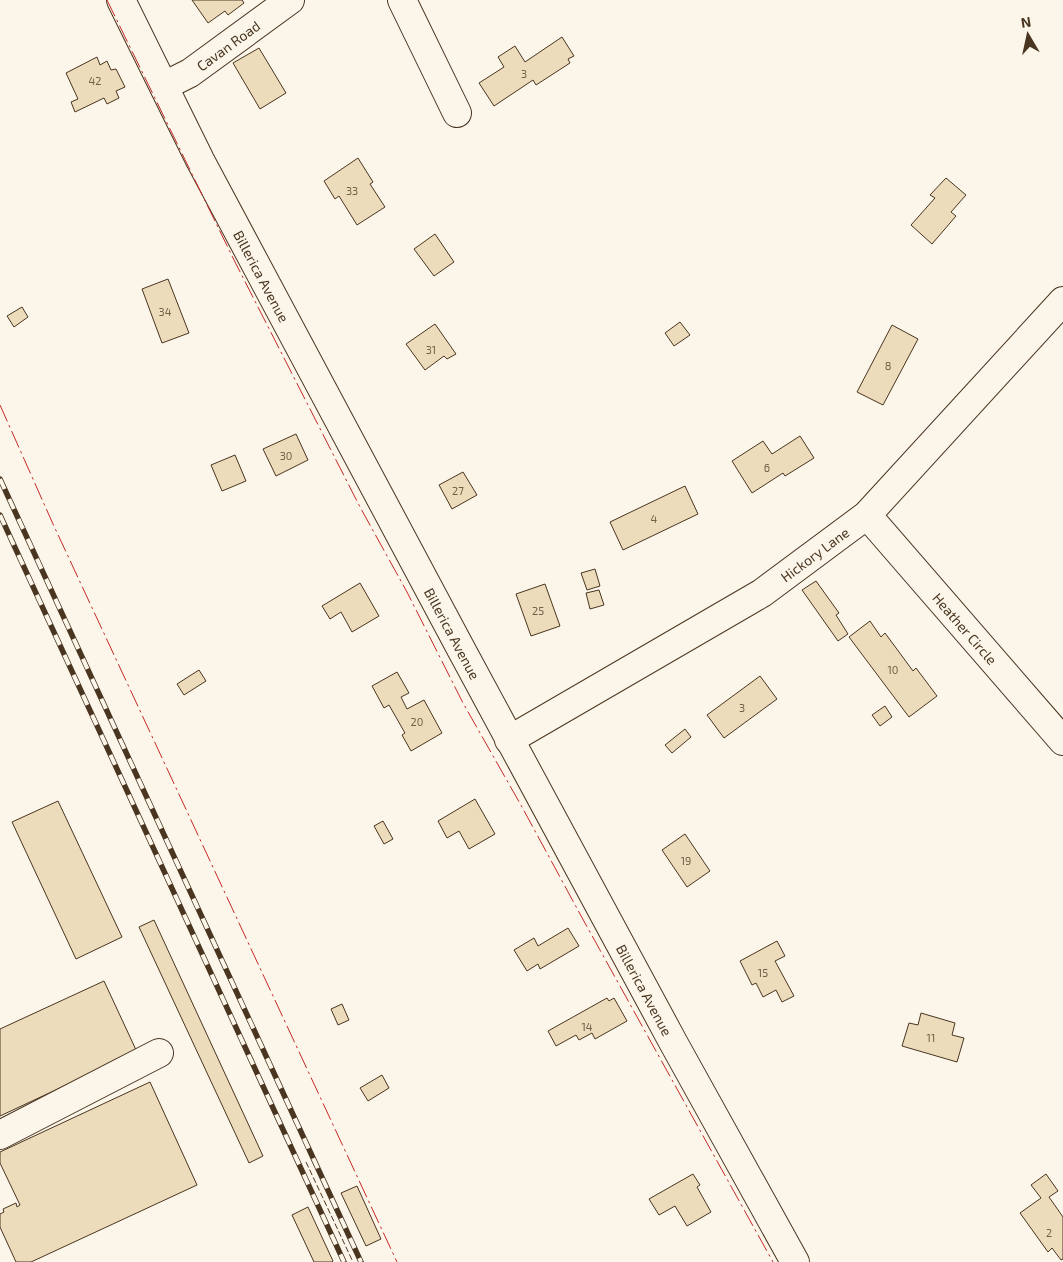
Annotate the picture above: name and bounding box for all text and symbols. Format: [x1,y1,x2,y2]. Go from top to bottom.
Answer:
north arrow [1003,10,1053,60]
text: N [1020,12,1032,31]
street label: Cavan Road [193,17,263,74]
house number: 3 [521,67,527,80]
house number: 42 [89,74,101,87]
house number: 33 [346,184,358,197]
street label: Billerica Avenue [231,227,293,325]
house number: 34 [159,305,172,318]
house number: 31 [426,343,436,356]
house number: 8 [885,359,891,372]
house number: 30 [280,449,292,462]
house number: 6 [764,461,770,474]
house number: 27 [452,484,464,497]
house number: 4 [651,512,658,525]
street label: Hickory Lane [777,523,852,585]
street label: Billerica Avenue [421,585,484,682]
street label: Heather Circle [930,589,1001,668]
house number: 25 [532,604,544,617]
house number: 10 [887,663,899,676]
house number: 3 [739,701,745,714]
house number: 20 [411,715,423,728]
house number: 19 [681,854,691,867]
street label: Billerica Avenue [613,941,676,1039]
house number: 15 [758,966,768,979]
house number: 14 [581,1020,593,1033]
house number: 11 [927,1031,935,1044]
house number: 2 [1046,1226,1052,1239]

